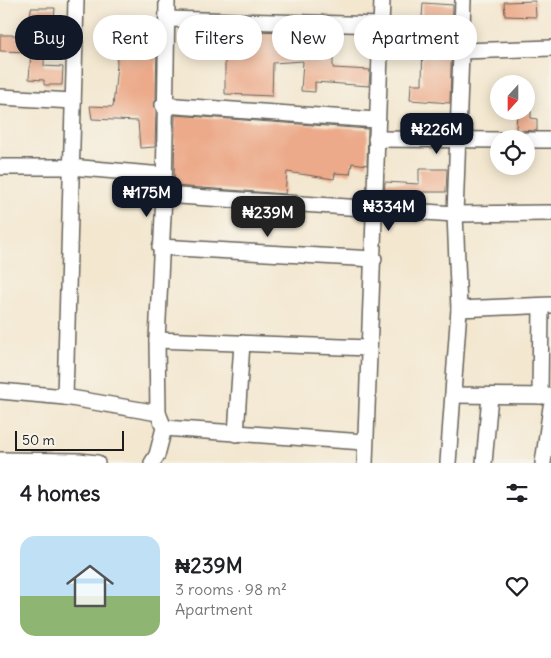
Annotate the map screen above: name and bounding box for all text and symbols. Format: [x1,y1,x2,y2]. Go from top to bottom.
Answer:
chip: Buy [15,15,83,60]
chip: Rent [93,15,167,60]
chip: Filters [177,15,262,60]
chip: New [272,15,344,60]
chip: Apartment [354,15,477,60]
north arrow [490,75,535,120]
map controls [490,75,535,175]
pin: ₦226M [402,112,472,155]
text: ₦226M [411,119,463,139]
button: locate [490,130,535,175]
pin: ₦175M [112,176,182,218]
text: ₦175M [123,182,171,202]
pin: ₦334M [354,190,424,232]
pin: ₦239M [233,196,303,238]
text: ₦334M [363,196,415,216]
text: ₦239M [242,202,294,222]
scale bar [15,428,124,451]
text: 50 m [22,431,55,449]
icon: filters [503,479,531,507]
text: 4 homes [20,480,100,507]
text: ₦239M [175,552,243,579]
icon: home [60,556,120,616]
icon: heart [503,572,531,600]
text: 3 rooms · 98 m² [175,579,287,599]
text: Apartment [175,599,253,619]

